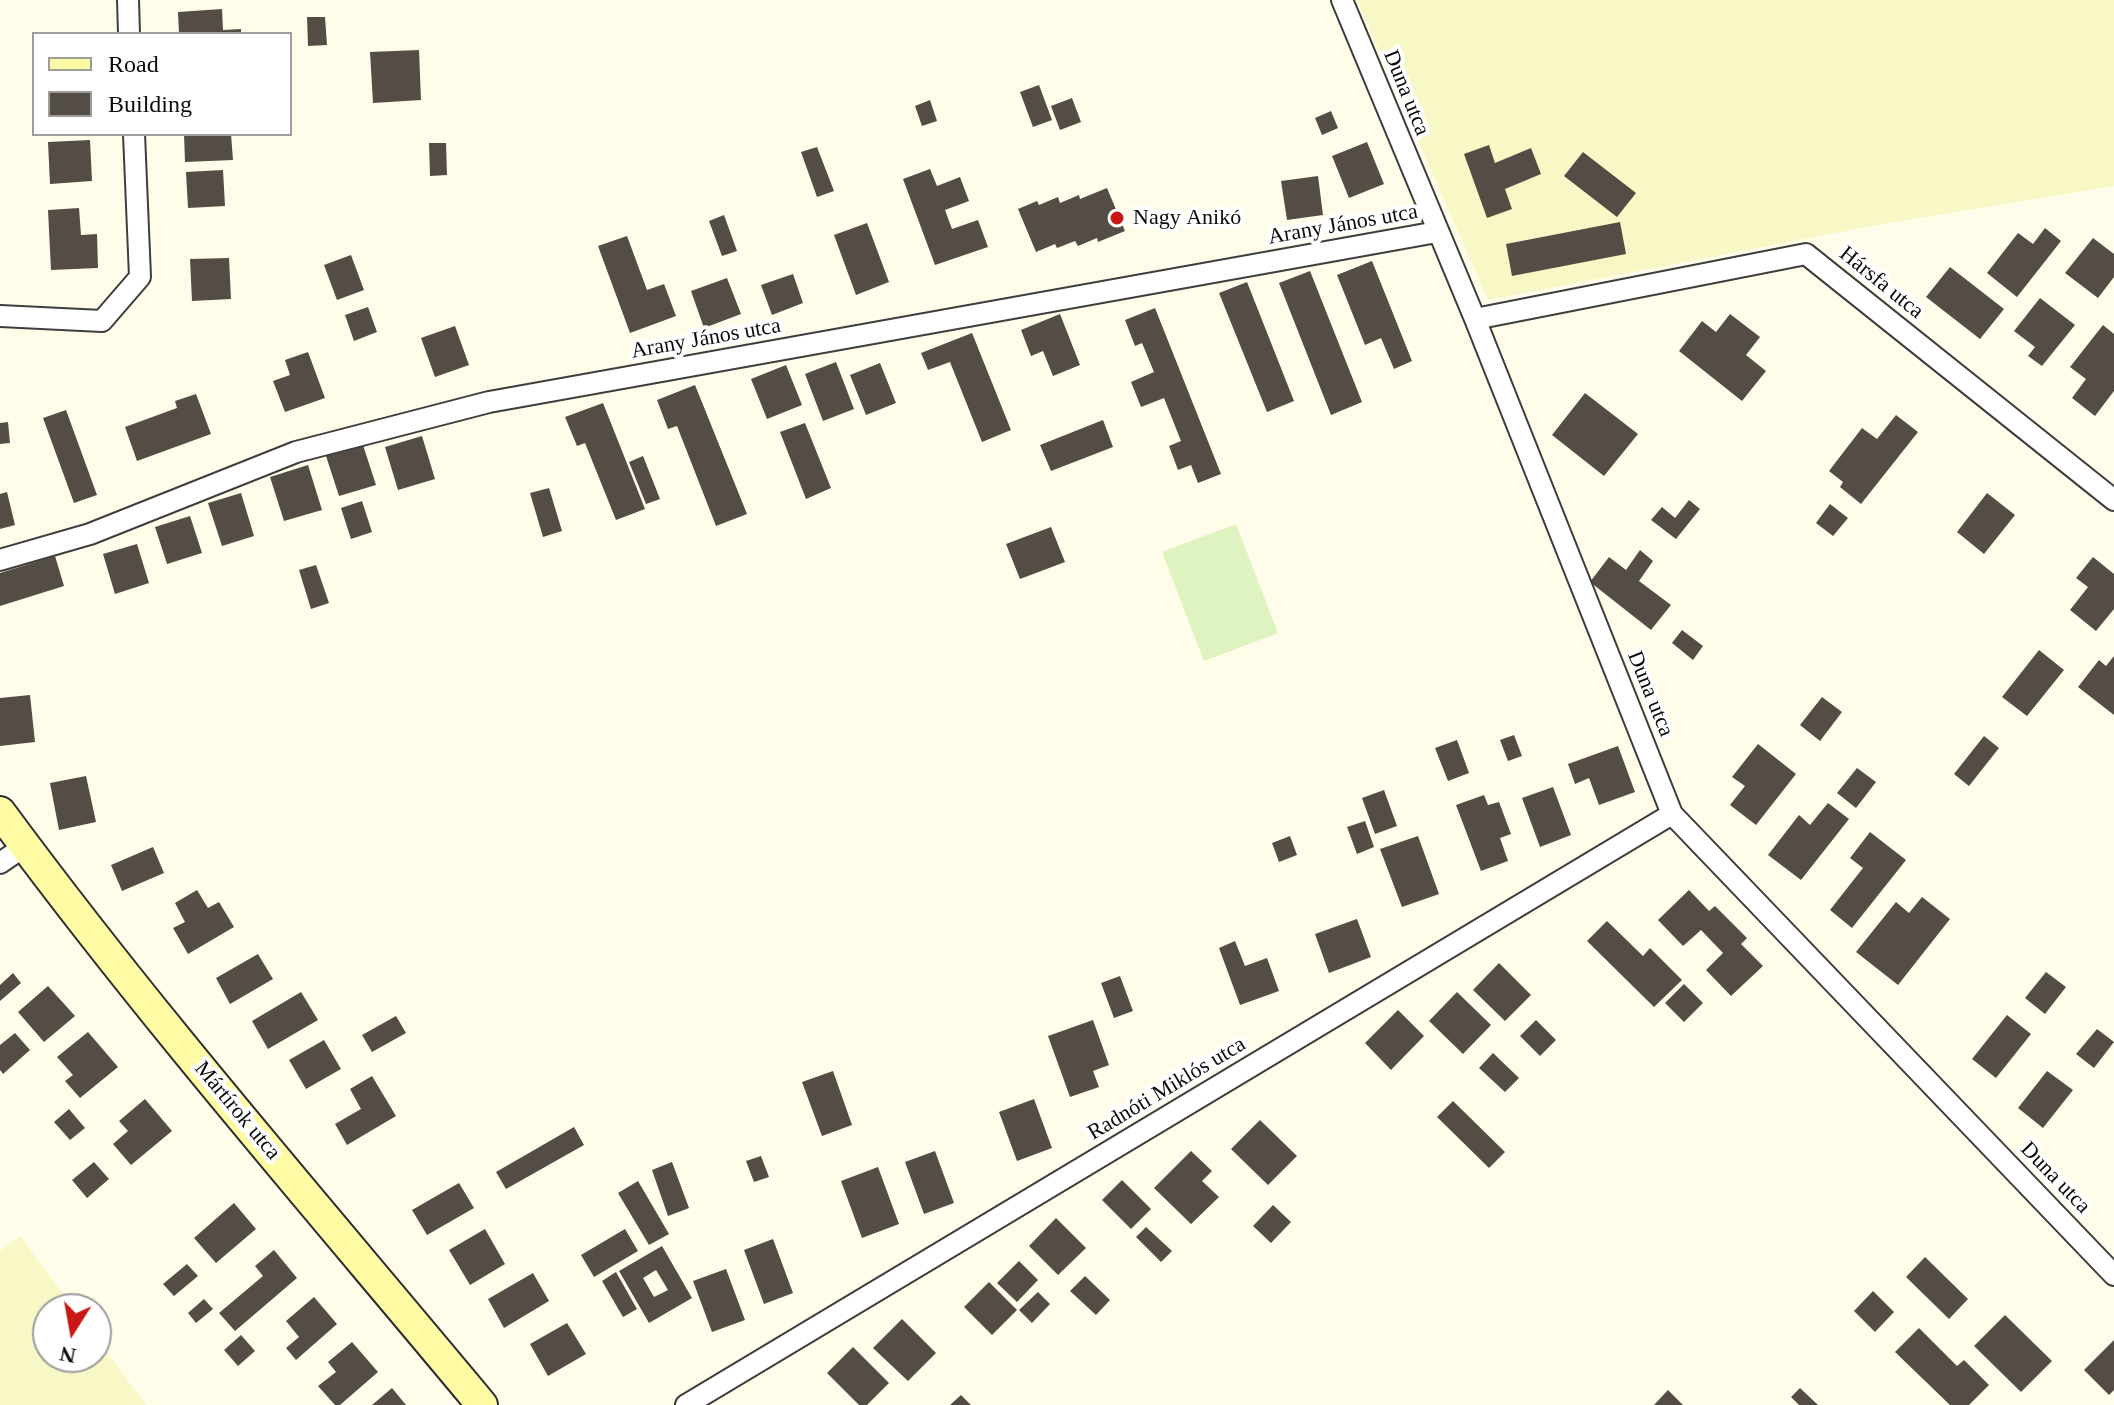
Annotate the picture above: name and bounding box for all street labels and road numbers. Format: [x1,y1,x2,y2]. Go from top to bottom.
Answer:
street label: Duna utca [1377,46,1435,140]
street label: Arany János utca [1266,199,1420,251]
street label: Hársfa utca [1834,241,1928,325]
street label: Arany János utca [629,313,783,365]
street label: Duna utca [1621,647,1679,741]
street label: Radnóti Miklós utca [1083,1031,1251,1147]
street label: Mártírok utca [188,1056,286,1166]
street label: Duna utca [2014,1137,2096,1219]

